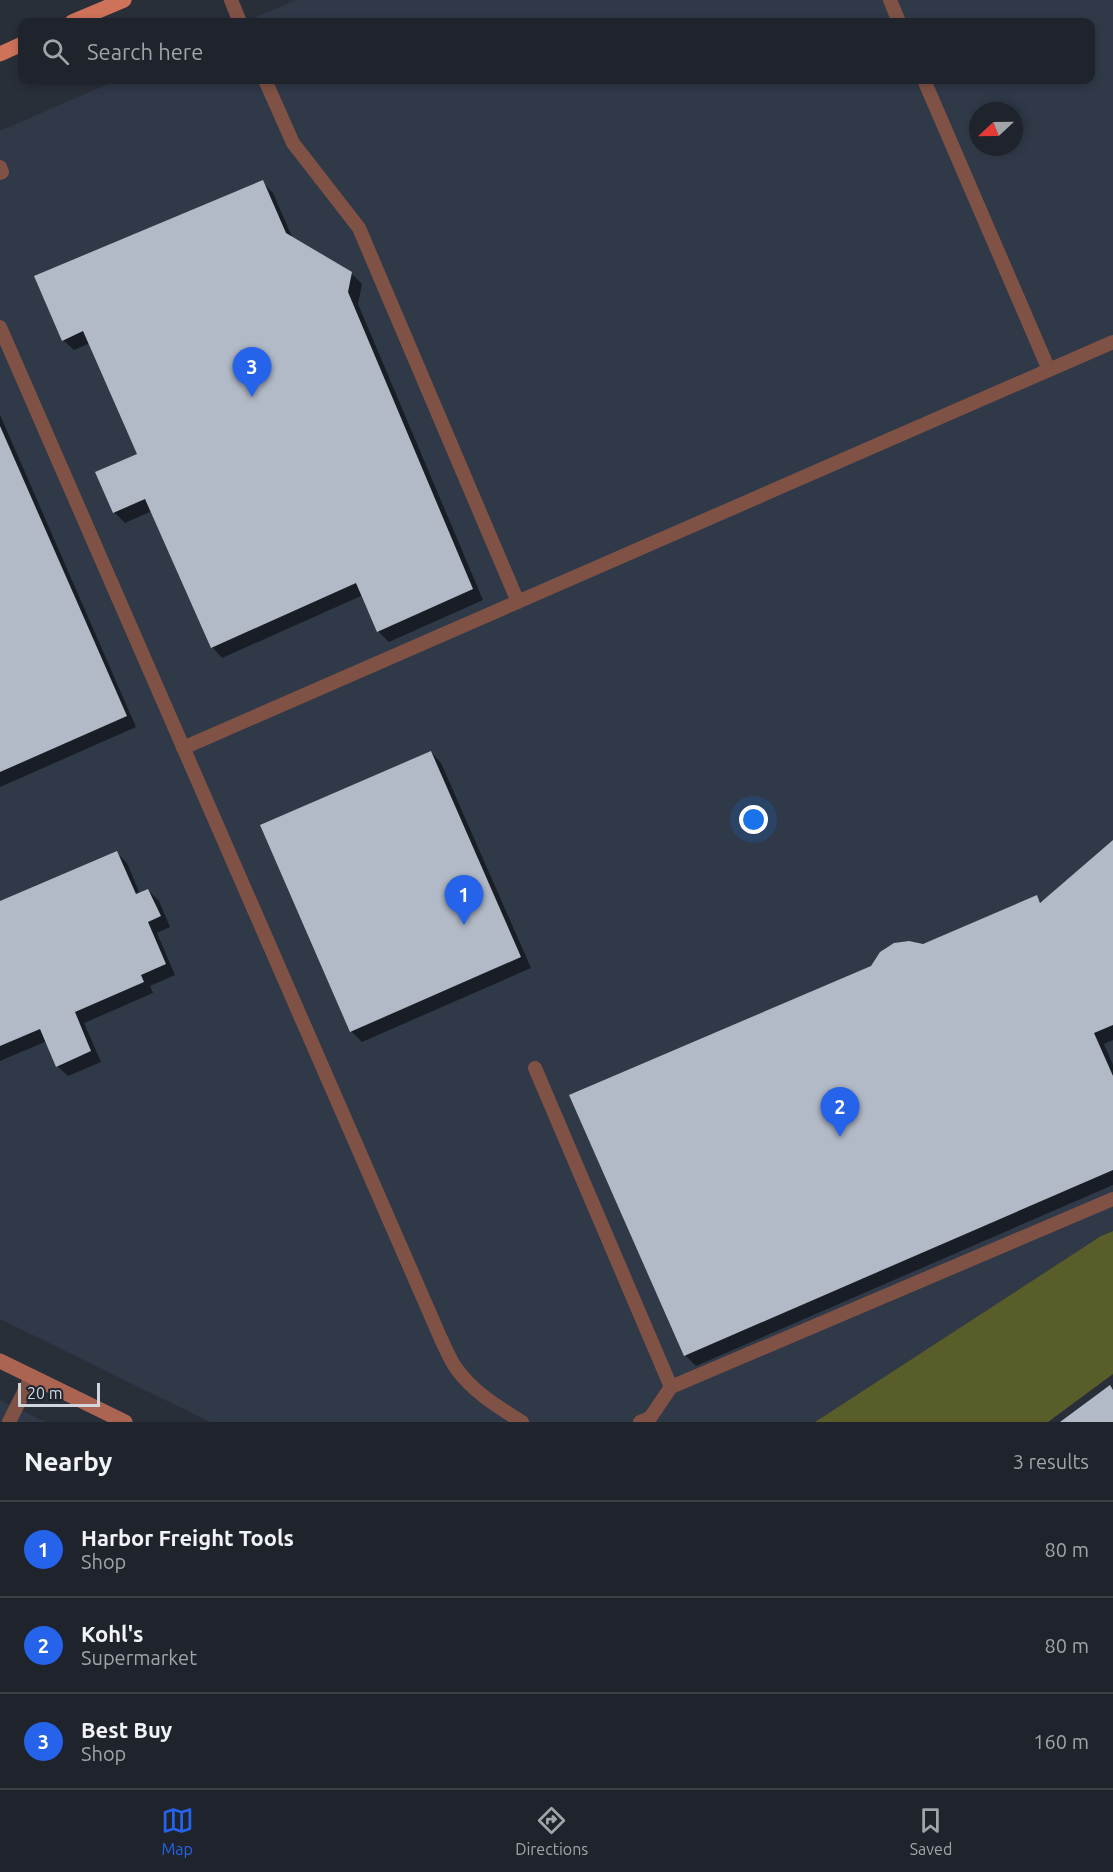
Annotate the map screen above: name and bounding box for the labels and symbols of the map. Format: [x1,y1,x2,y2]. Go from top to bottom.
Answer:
north arrow [969,102,1023,156]
pin: 3 [232,348,272,397]
your location [739,805,768,834]
pin: 1 [444,876,484,925]
pin: 2 [820,1088,860,1137]
scale bar [18,1380,100,1408]

